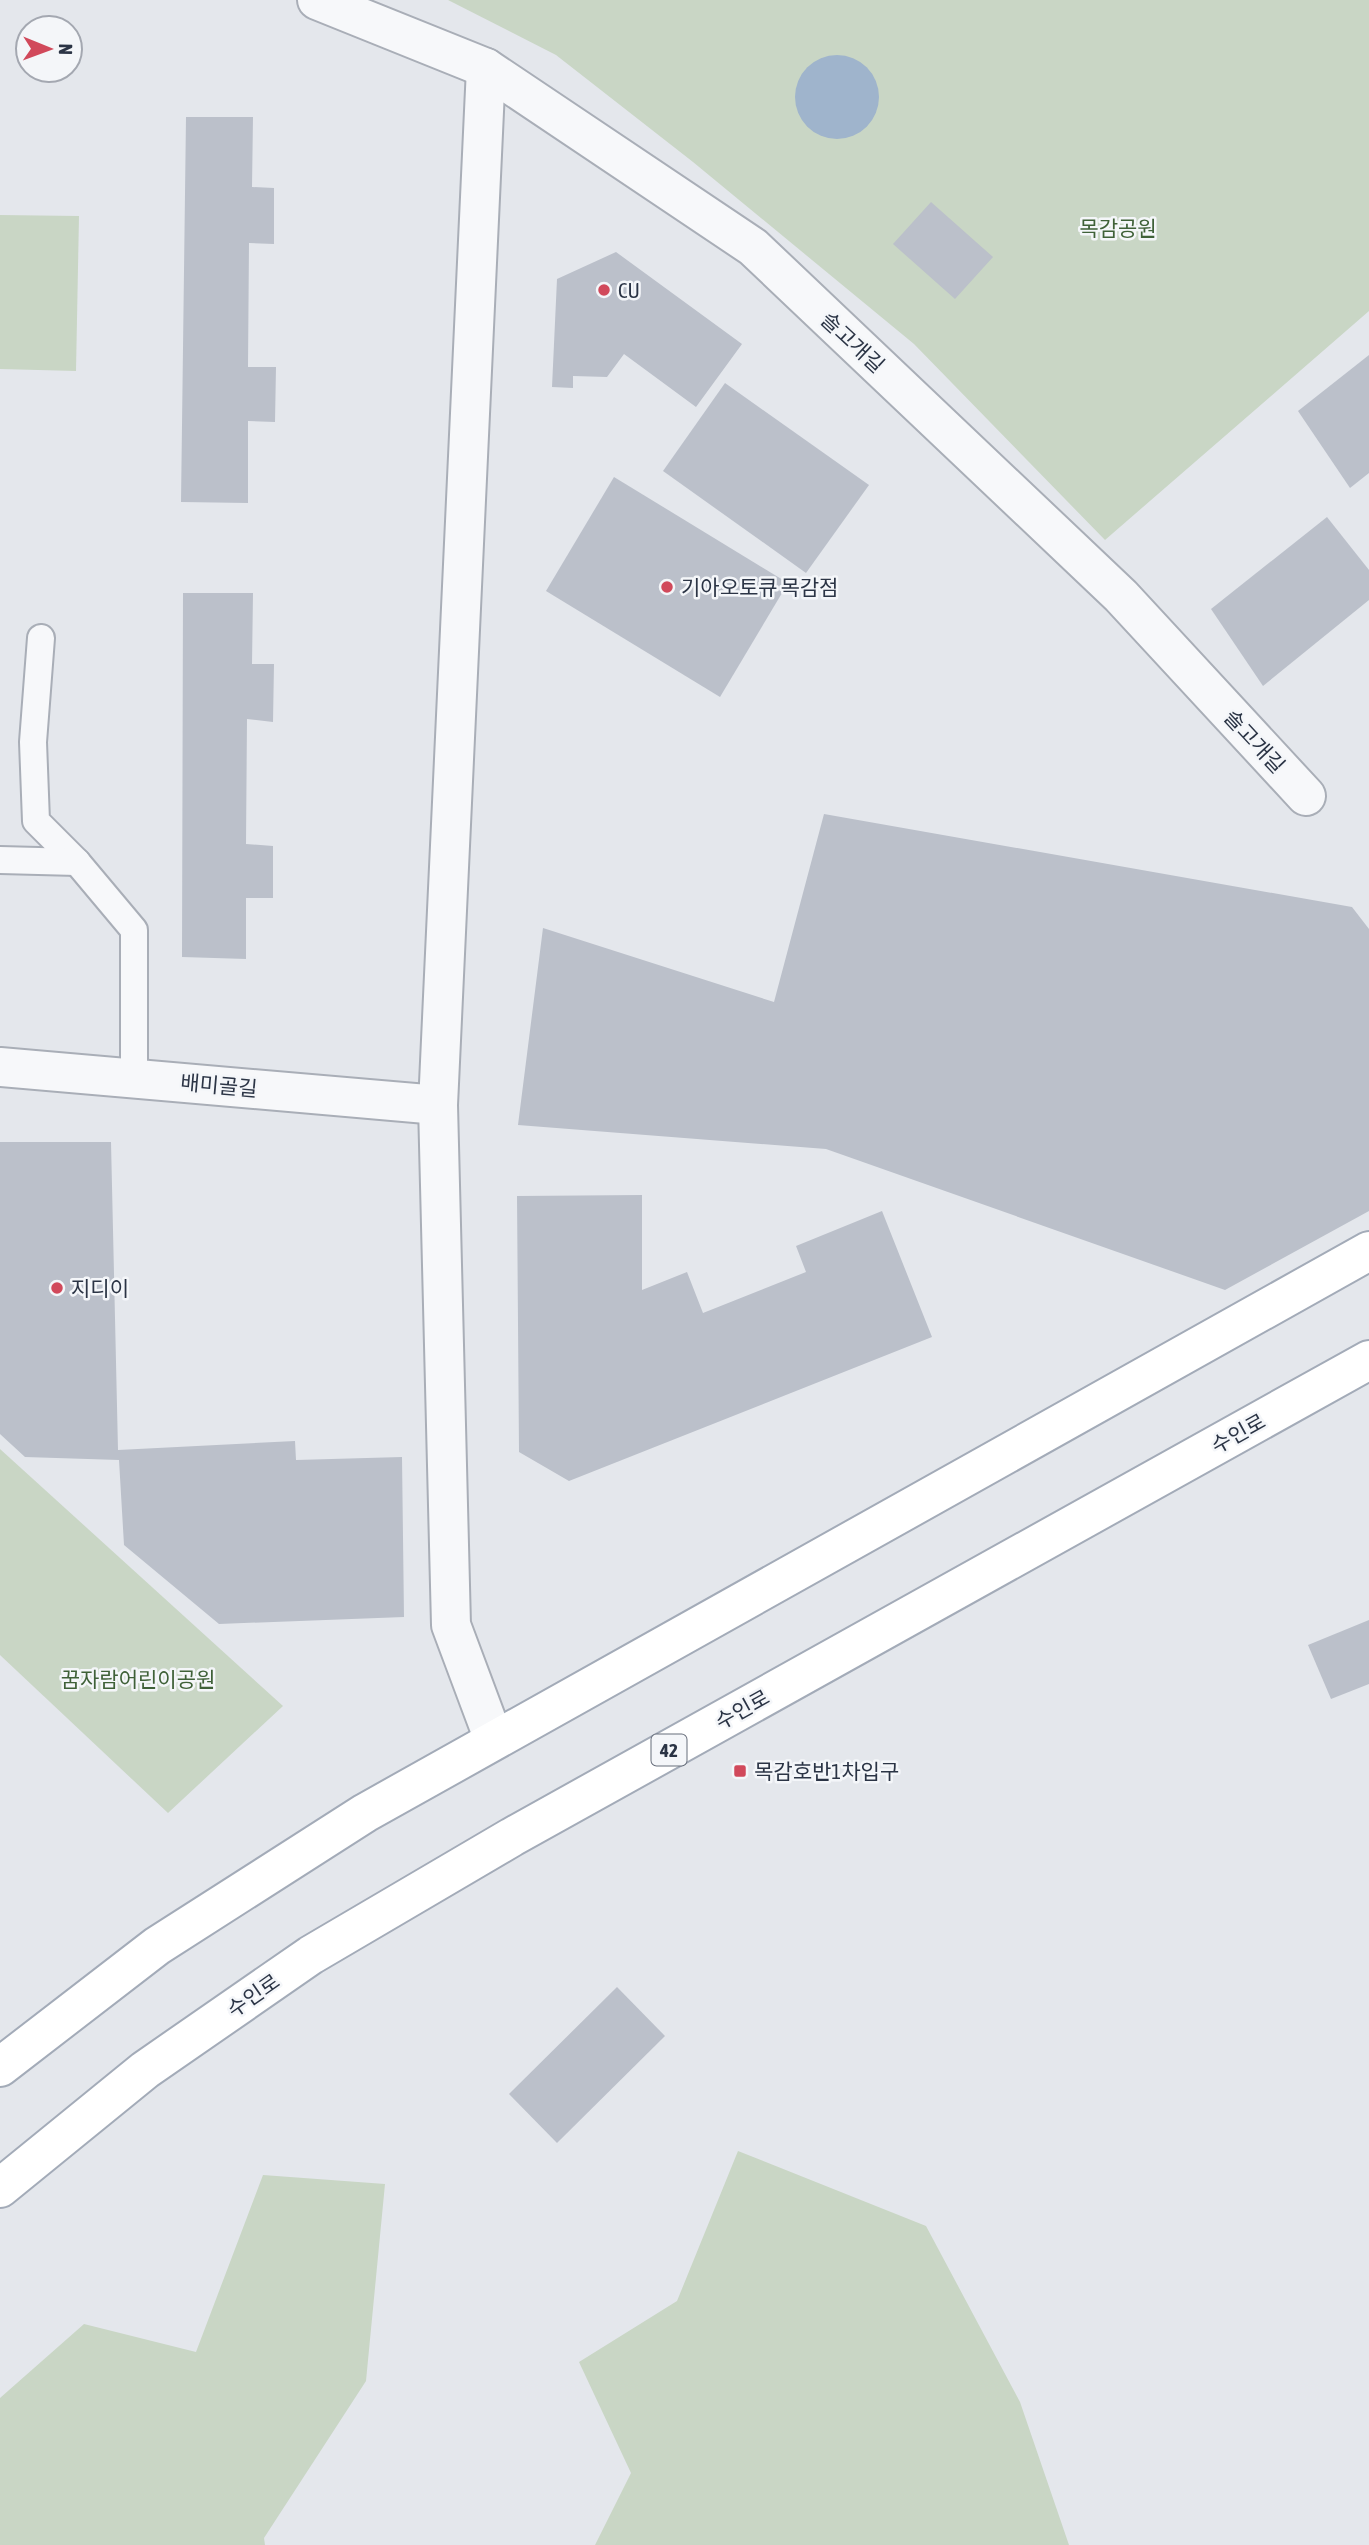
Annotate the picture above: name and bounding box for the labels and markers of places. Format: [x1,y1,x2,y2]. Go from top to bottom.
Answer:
place label: CU [618,278,640,302]
marker: CU [596,282,612,298]
place label: 기아오토큐 목감점 [681,575,838,599]
marker: 기아오토큐 목감점 [659,579,675,595]
place label: 지디이 [71,1276,129,1300]
marker: 지디이 [49,1280,65,1296]
place label: 목감호반1차입구 [754,1759,899,1783]
marker: 목감호반1차입구 [732,1763,748,1779]

